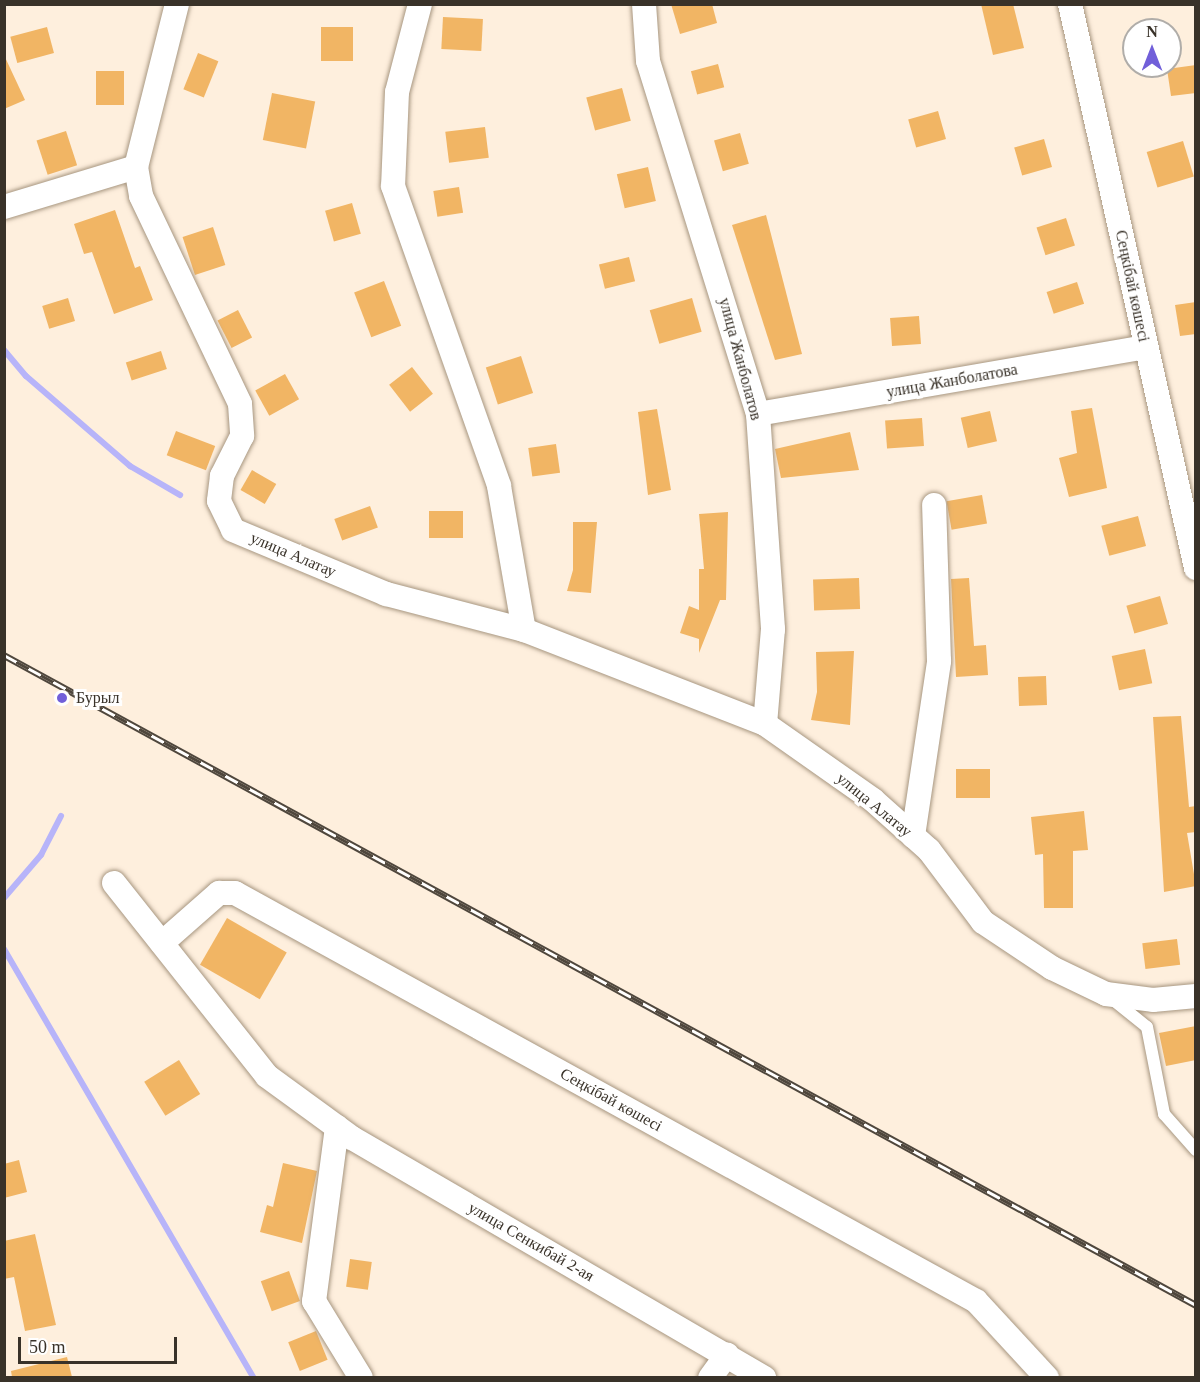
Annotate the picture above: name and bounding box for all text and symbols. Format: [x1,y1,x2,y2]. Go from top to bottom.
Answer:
north arrow [1122,18,1182,78]
text: N [1146,23,1158,40]
street label: Сеңкібай көшесі [1111,228,1153,344]
street label: улица Жанболатов [714,296,766,422]
street label: улица Жанболатова [885,360,1019,402]
street label: улица Алатау [247,528,339,582]
place label: Бурыл [76,688,120,708]
marker: Бурыл [53,689,71,707]
street label: улица Алатау [833,769,915,841]
street label: Сеңкібай көшесі [557,1064,665,1136]
street label: улица Сенкибай 2-ая [465,1198,597,1286]
scale bar [21,1325,180,1363]
text: 50 m [29,1337,66,1357]

